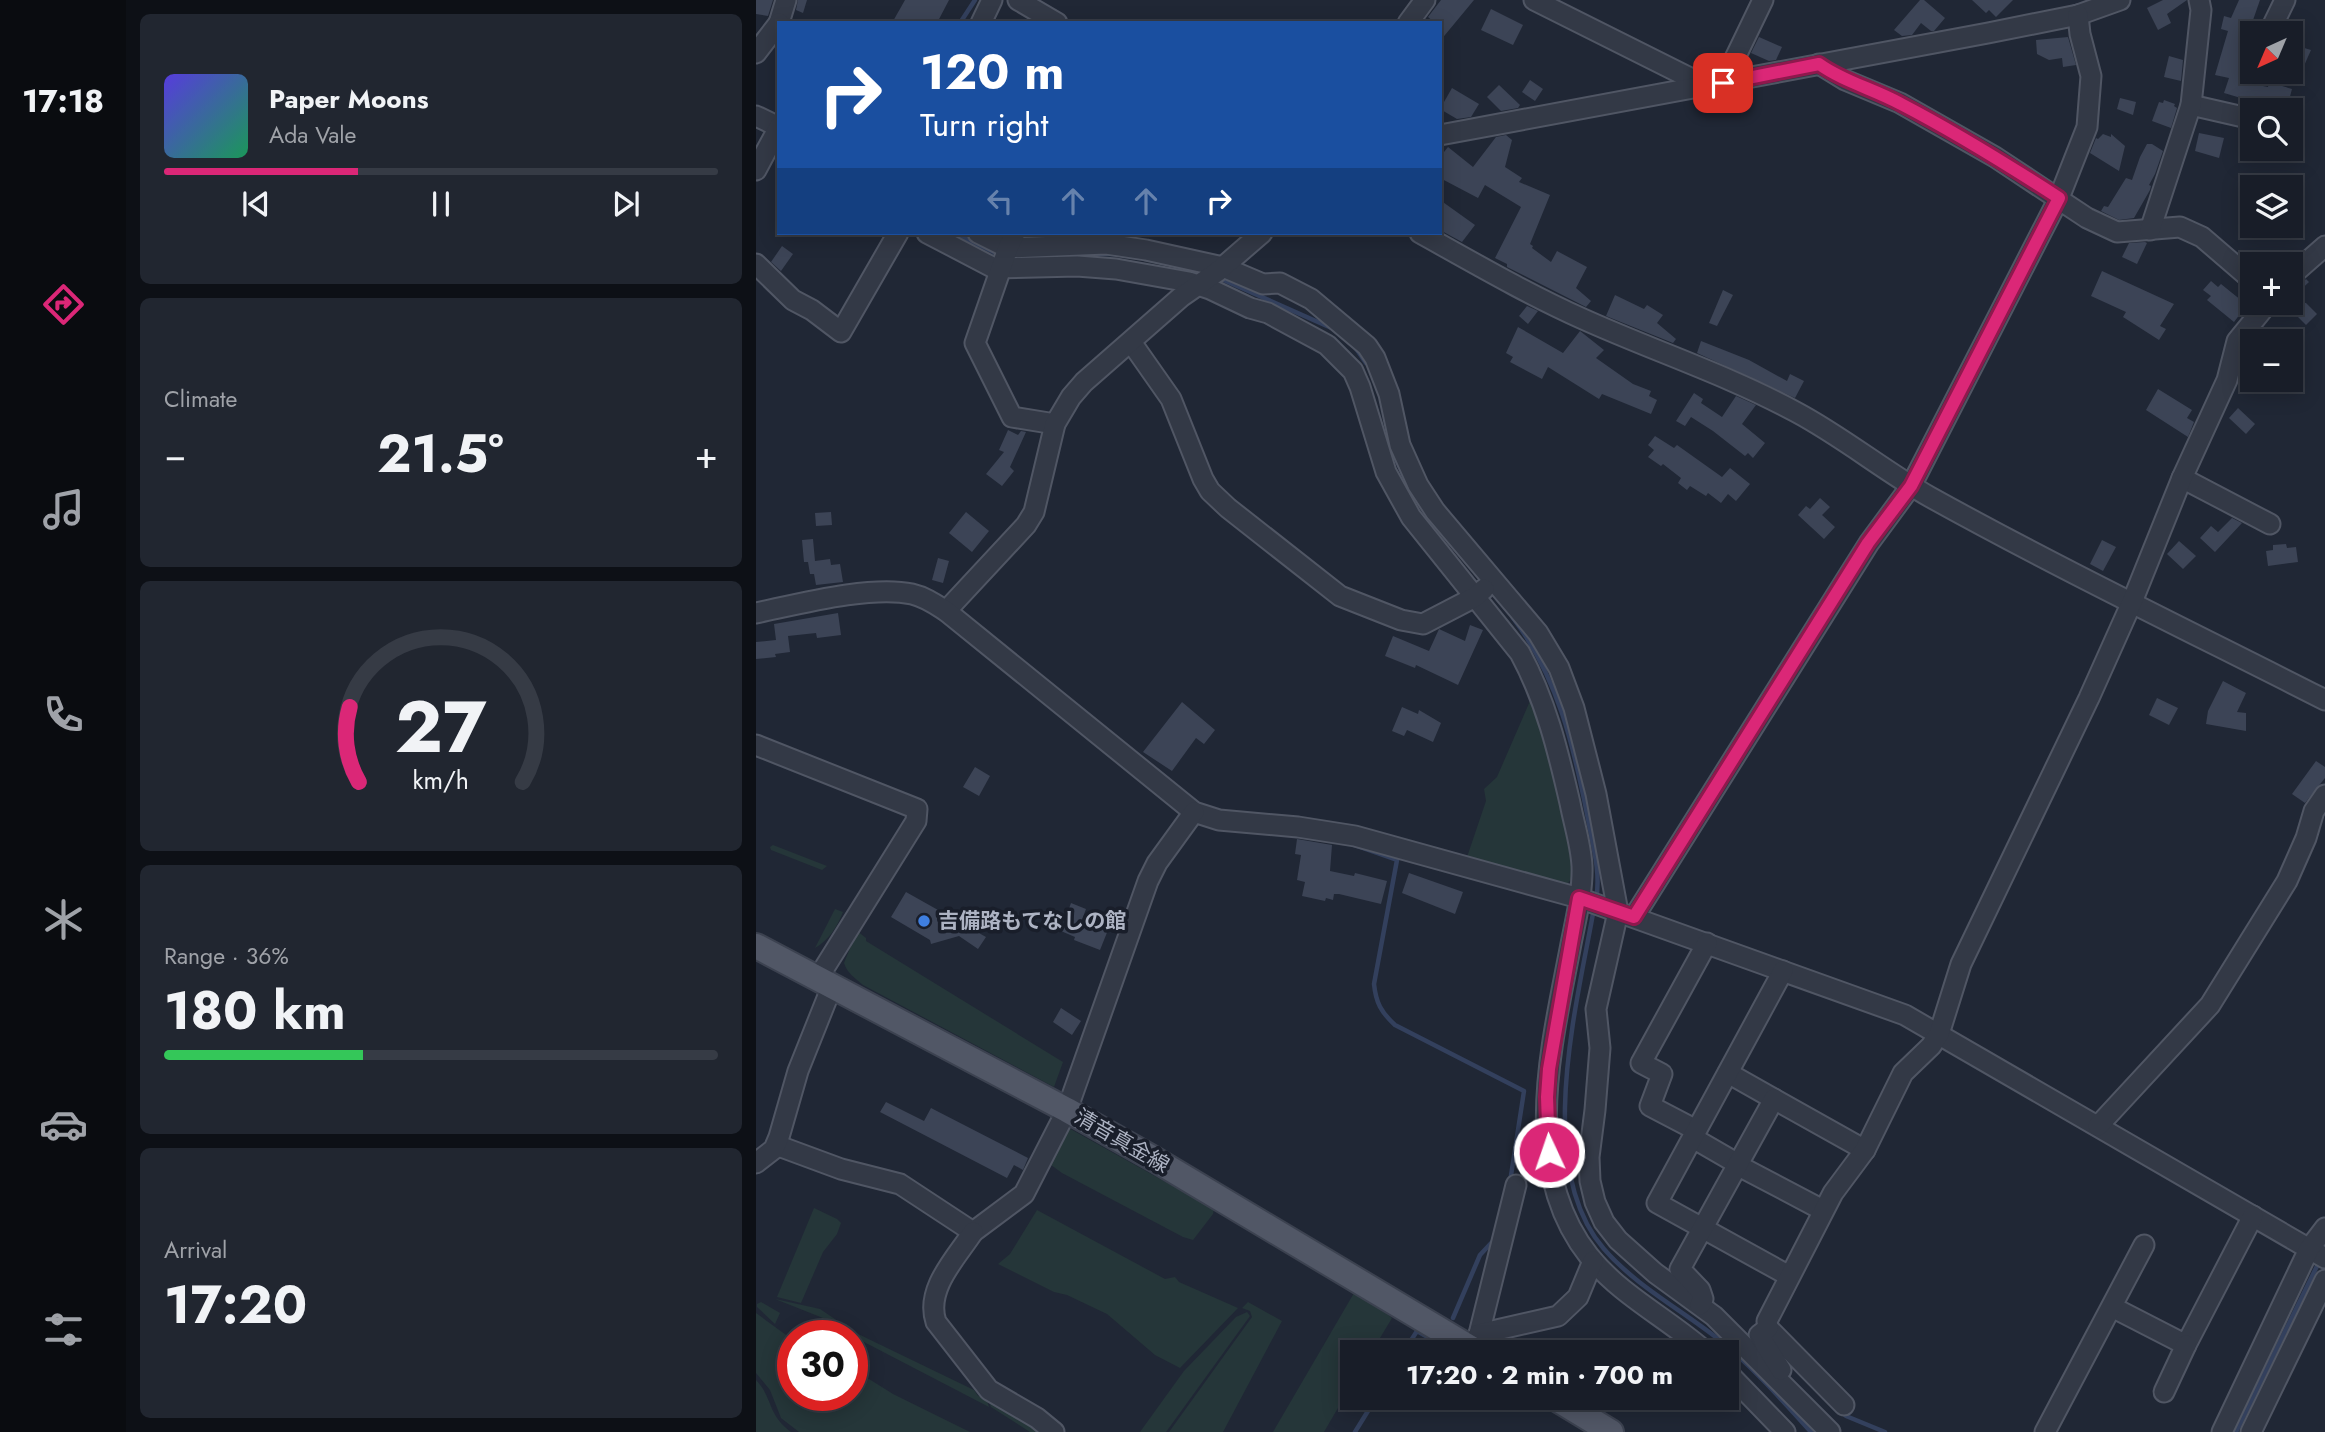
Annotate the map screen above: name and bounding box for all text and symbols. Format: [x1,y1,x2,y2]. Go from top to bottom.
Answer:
north arrow [2240,21,2303,84]
map controls [2240,21,2303,392]
text: 120 m [920,37,1064,107]
icon: right [805,49,896,140]
pin [1693,53,1753,113]
icon: arrive [1704,64,1742,102]
text: 17:18 [22,78,104,124]
text: Paper Moons [269,80,429,118]
button: search [2240,98,2303,161]
text: Turn right [920,102,1049,148]
text: Ada Vale [269,118,356,152]
button: layers [2240,175,2303,238]
icon: left [981,182,1019,220]
icon: ahead [1054,182,1092,220]
icon: ahead [1127,182,1165,220]
icon: right [1200,182,1238,220]
icon: previous [237,185,275,223]
icon: pause [422,185,460,223]
icon: next [607,185,645,223]
button: + [2240,252,2303,315]
icon: directions [39,280,88,329]
button: − [2240,329,2303,392]
text: Climate [164,382,237,416]
text: 21.5° [377,416,504,492]
text: − [164,427,186,482]
text: + [695,427,718,482]
icon: music [39,485,88,534]
text: 27 [395,674,487,779]
icon: phone [39,690,88,739]
text: km/h [413,762,469,798]
icon: climate [39,895,88,944]
place label: 吉備路もてなしの館 [938,906,1126,936]
marker: 吉備路もてなしの館 [916,913,932,929]
text: Range · 36% [164,939,289,973]
text: 180 km [164,973,346,1049]
icon: car [39,1100,88,1149]
street label: 清音真金線 [1069,1102,1175,1180]
position arrow [1512,1115,1586,1189]
text: Arrival [164,1233,227,1267]
text: 17:20 [164,1267,307,1343]
icon: filters [39,1305,88,1354]
speed limit sign: 30 [777,1320,868,1411]
text: 17:20 · 2 min · 700 m [1406,1356,1673,1394]

